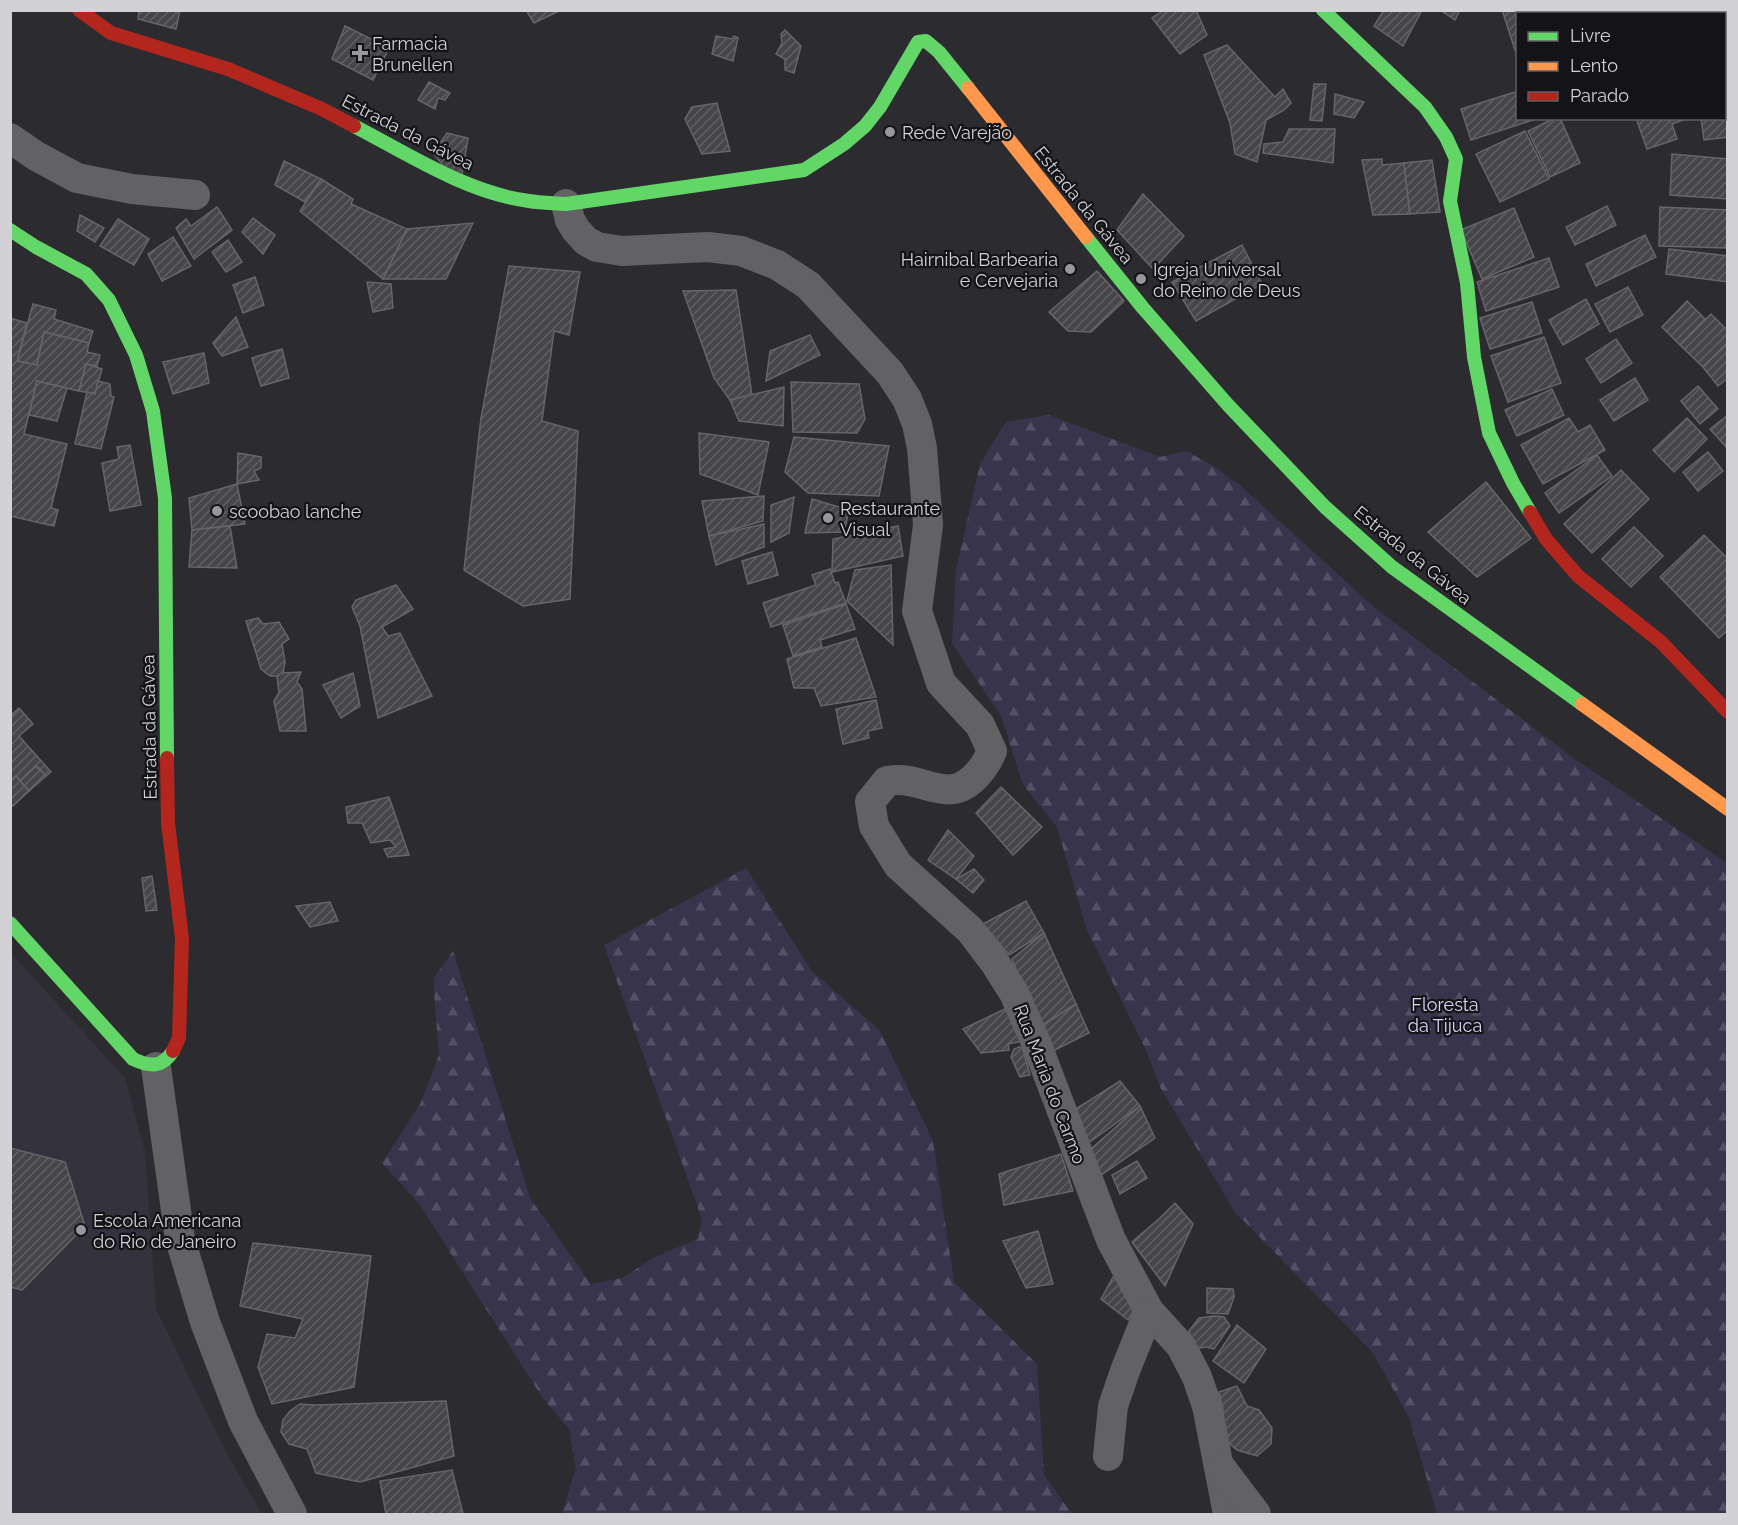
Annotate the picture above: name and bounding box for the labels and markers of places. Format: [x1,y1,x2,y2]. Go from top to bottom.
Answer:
place label: Farmacia Brunellen [372,33,453,75]
marker: Farmacia Brunellen [353,46,367,60]
place label: Rede Varejão [902,122,1012,143]
marker: Rede Varejão [883,125,897,139]
place label: Hairnibal Barbearia e Cervejaria [901,249,1058,291]
place label: Igreja Universal do Reino de Deus [1153,259,1301,301]
marker: Hairnibal Barbearia e Cervejaria [1063,262,1077,276]
marker: Igreja Universal do Reino de Deus [1134,272,1148,286]
place label: Restaurante Visual [840,498,941,540]
place label: scoobao lanche [229,501,362,522]
marker: scoobao lanche [210,504,224,518]
marker: Restaurante Visual [821,511,835,525]
place label: Escola Americana do Rio de Janeiro [93,1210,241,1252]
marker: Escola Americana do Rio de Janeiro [74,1223,88,1237]

